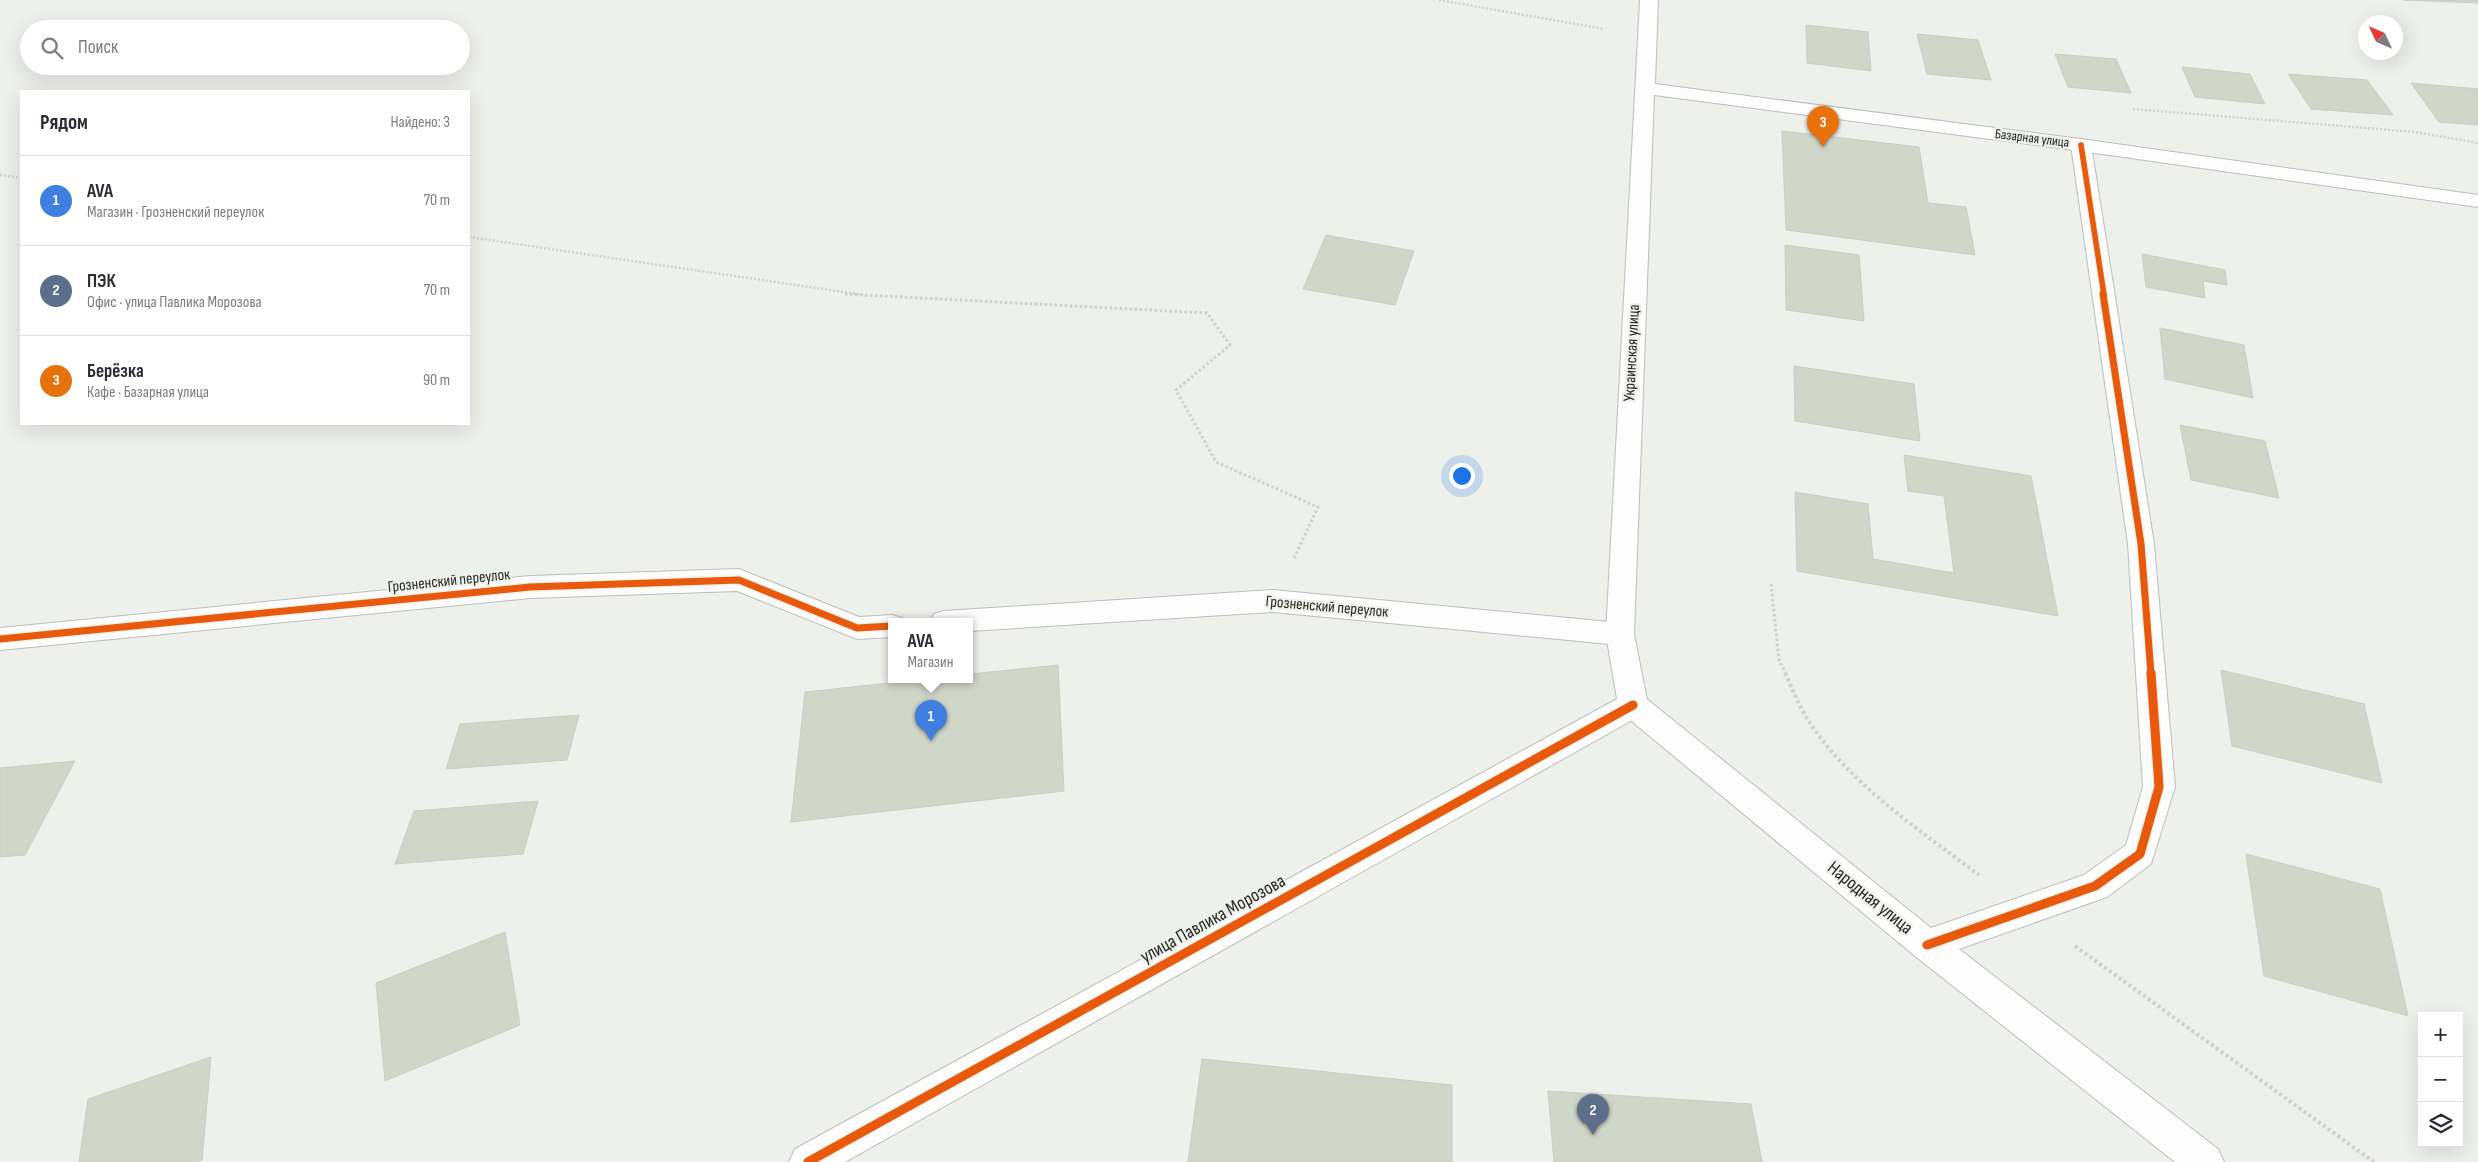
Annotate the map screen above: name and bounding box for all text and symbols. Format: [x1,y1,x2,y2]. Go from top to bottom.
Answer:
north arrow [2358,15,2403,60]
search box [20,20,470,75]
icon: search [38,34,66,62]
text: Поиск [78,36,118,59]
pin: 3 [1807,106,1839,147]
text: Рядом [40,110,88,135]
text: Найдено: 3 [390,113,450,132]
street label: Базарная улица [1994,125,2070,151]
text: AVA [87,180,113,203]
text: 1 [53,191,59,210]
text: 70 m [424,191,450,210]
text: Магазин · Грозненский переулок [87,203,264,222]
text: ПЭК [87,270,116,293]
text: 2 [52,281,60,300]
text: 70 m [424,281,450,300]
text: Офис · улица Павлика Морозова [87,293,262,312]
street label: Украинская улица [1620,304,1644,402]
text: Берёзка [87,360,144,383]
text: 3 [52,371,60,390]
text: 90 m [423,371,450,390]
text: Кафе · Базарная улица [87,383,209,402]
your location [1449,463,1475,489]
street label: Грозненский переулок [387,565,512,597]
street label: Грозненский переулок [1265,592,1390,622]
popup [888,618,973,683]
text: AVA [908,630,934,653]
text: Магазин [908,653,953,672]
pin: 1 [915,700,947,741]
street label: Народная улица [1823,856,1917,940]
street label: улица Павлика Морозова [1136,870,1290,968]
map controls [2418,1012,2463,1147]
button: + [2418,1012,2463,1057]
button: − [2418,1057,2463,1102]
pin: 2 [1577,1094,1609,1135]
button: layers [2418,1102,2463,1147]

